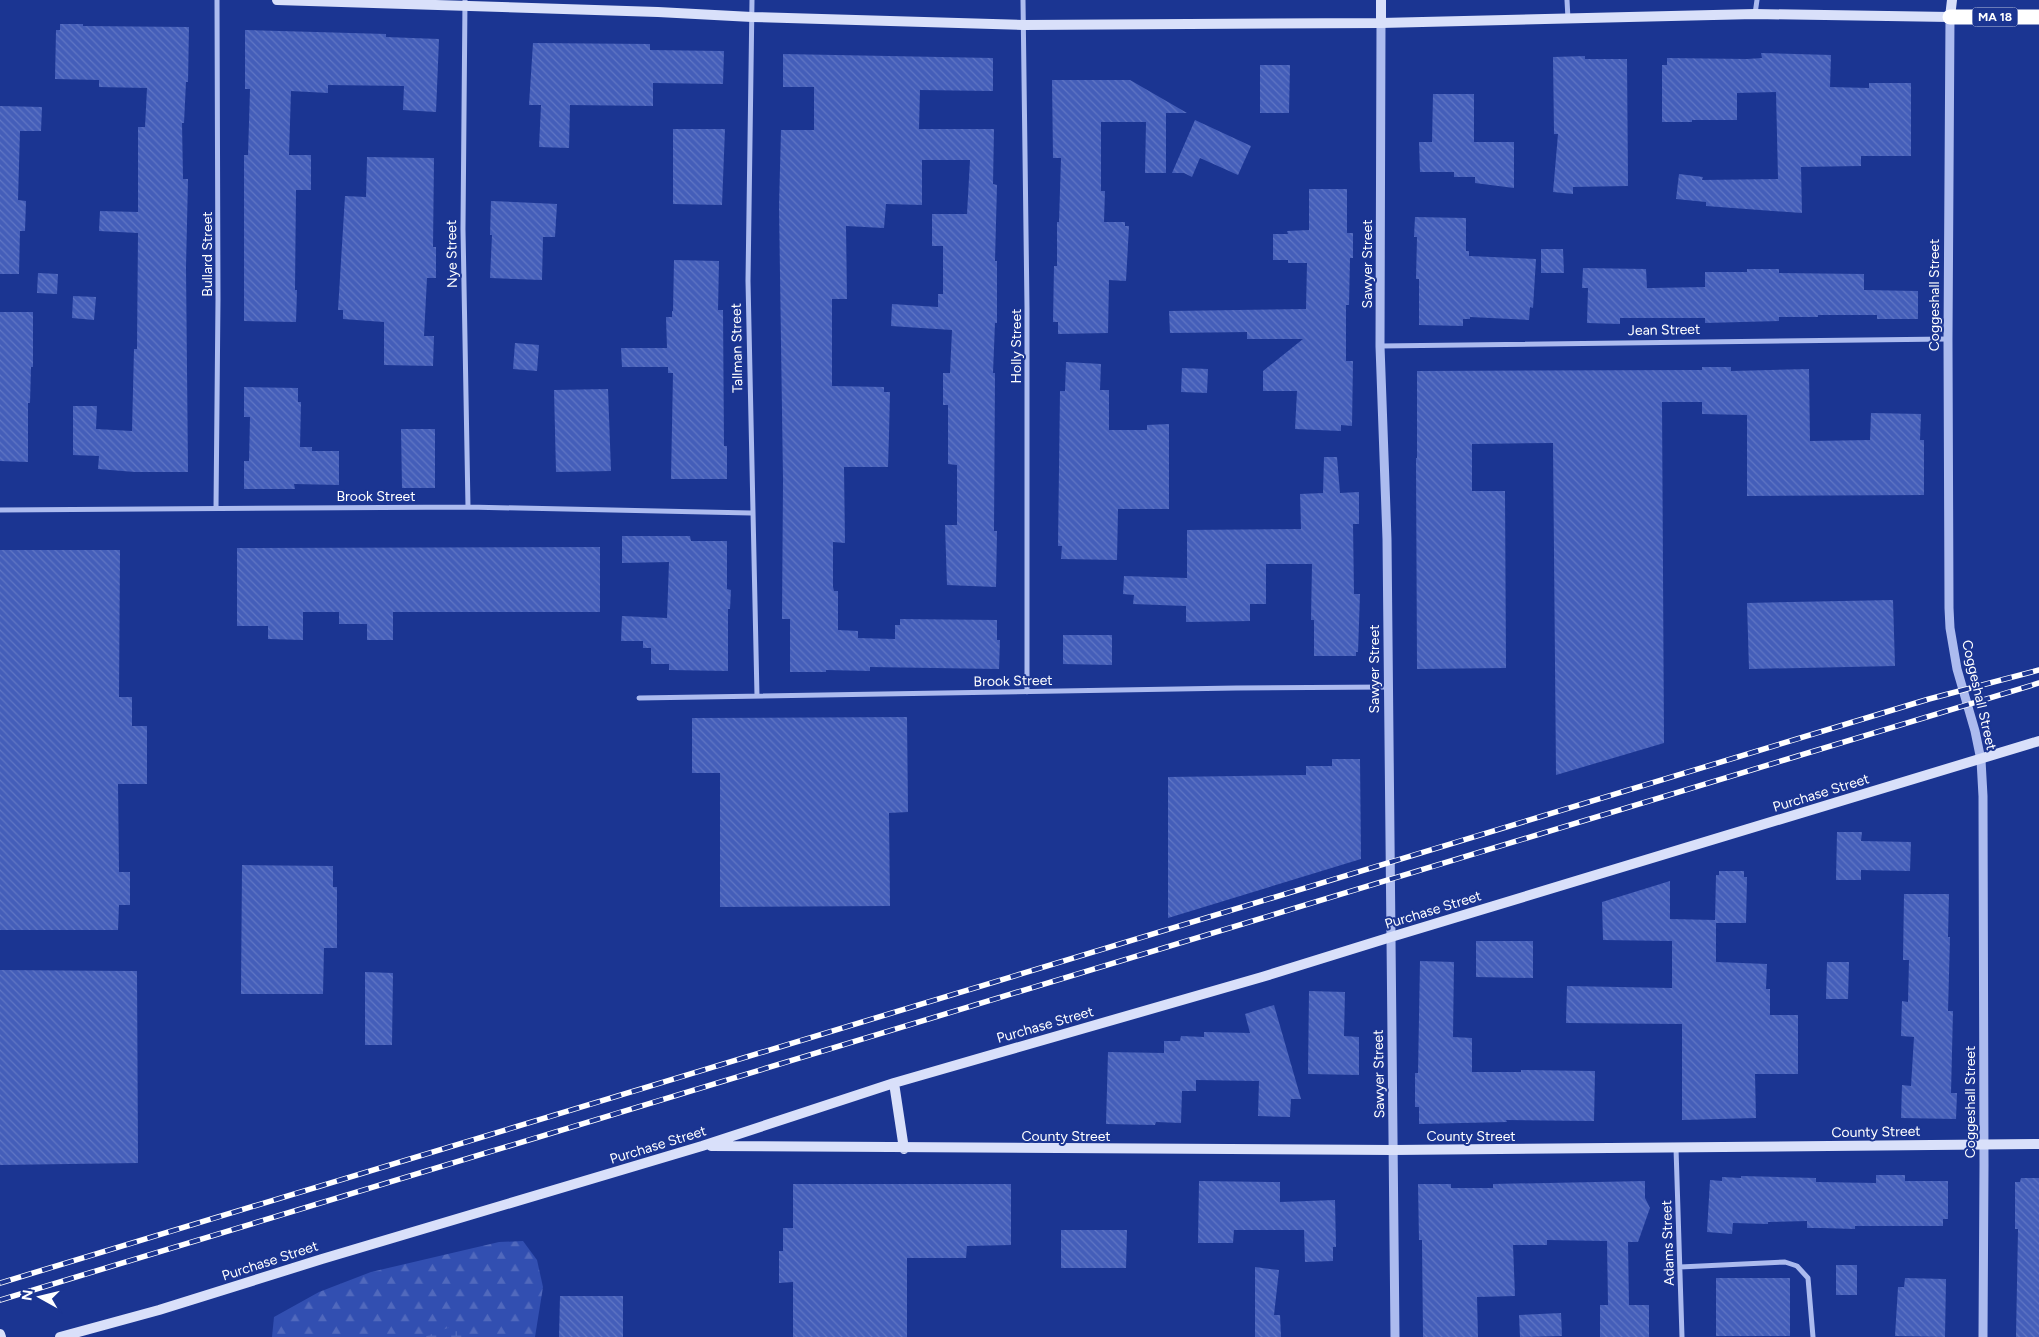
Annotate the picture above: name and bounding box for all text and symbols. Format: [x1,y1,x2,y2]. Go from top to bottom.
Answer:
road number: MA 18 [1972,8,2018,26]
street label: Bullard Street [199,211,216,297]
street label: Nye Street [443,220,461,288]
street label: Sawyer Street [1359,220,1376,308]
street label: Coggeshall Street [1926,239,1943,351]
street label: Tallman Street [728,303,746,393]
street label: Holly Street [1008,309,1025,383]
street label: Jean Street [1628,321,1700,339]
street label: Brook Street [337,488,415,505]
street label: Sawyer Street [1366,625,1383,713]
street label: Coggeshall Street [1958,638,2000,752]
street label: Brook Street [973,672,1053,690]
street label: Purchase Street [1771,770,1871,816]
street label: Purchase Street [1383,887,1483,933]
street label: Purchase Street [995,1003,1095,1047]
street label: Sawyer Street [1370,1029,1388,1119]
street label: Coggeshall Street [1962,1046,1979,1158]
street label: Purchase Street [608,1122,708,1168]
street label: County Street [1831,1123,1921,1141]
street label: County Street [1021,1128,1111,1145]
street label: County Street [1426,1128,1516,1145]
street label: Adams Street [1658,1200,1678,1286]
street label: Purchase Street [220,1237,320,1285]
north arrow [15,1272,65,1322]
text: N [18,1289,37,1302]

